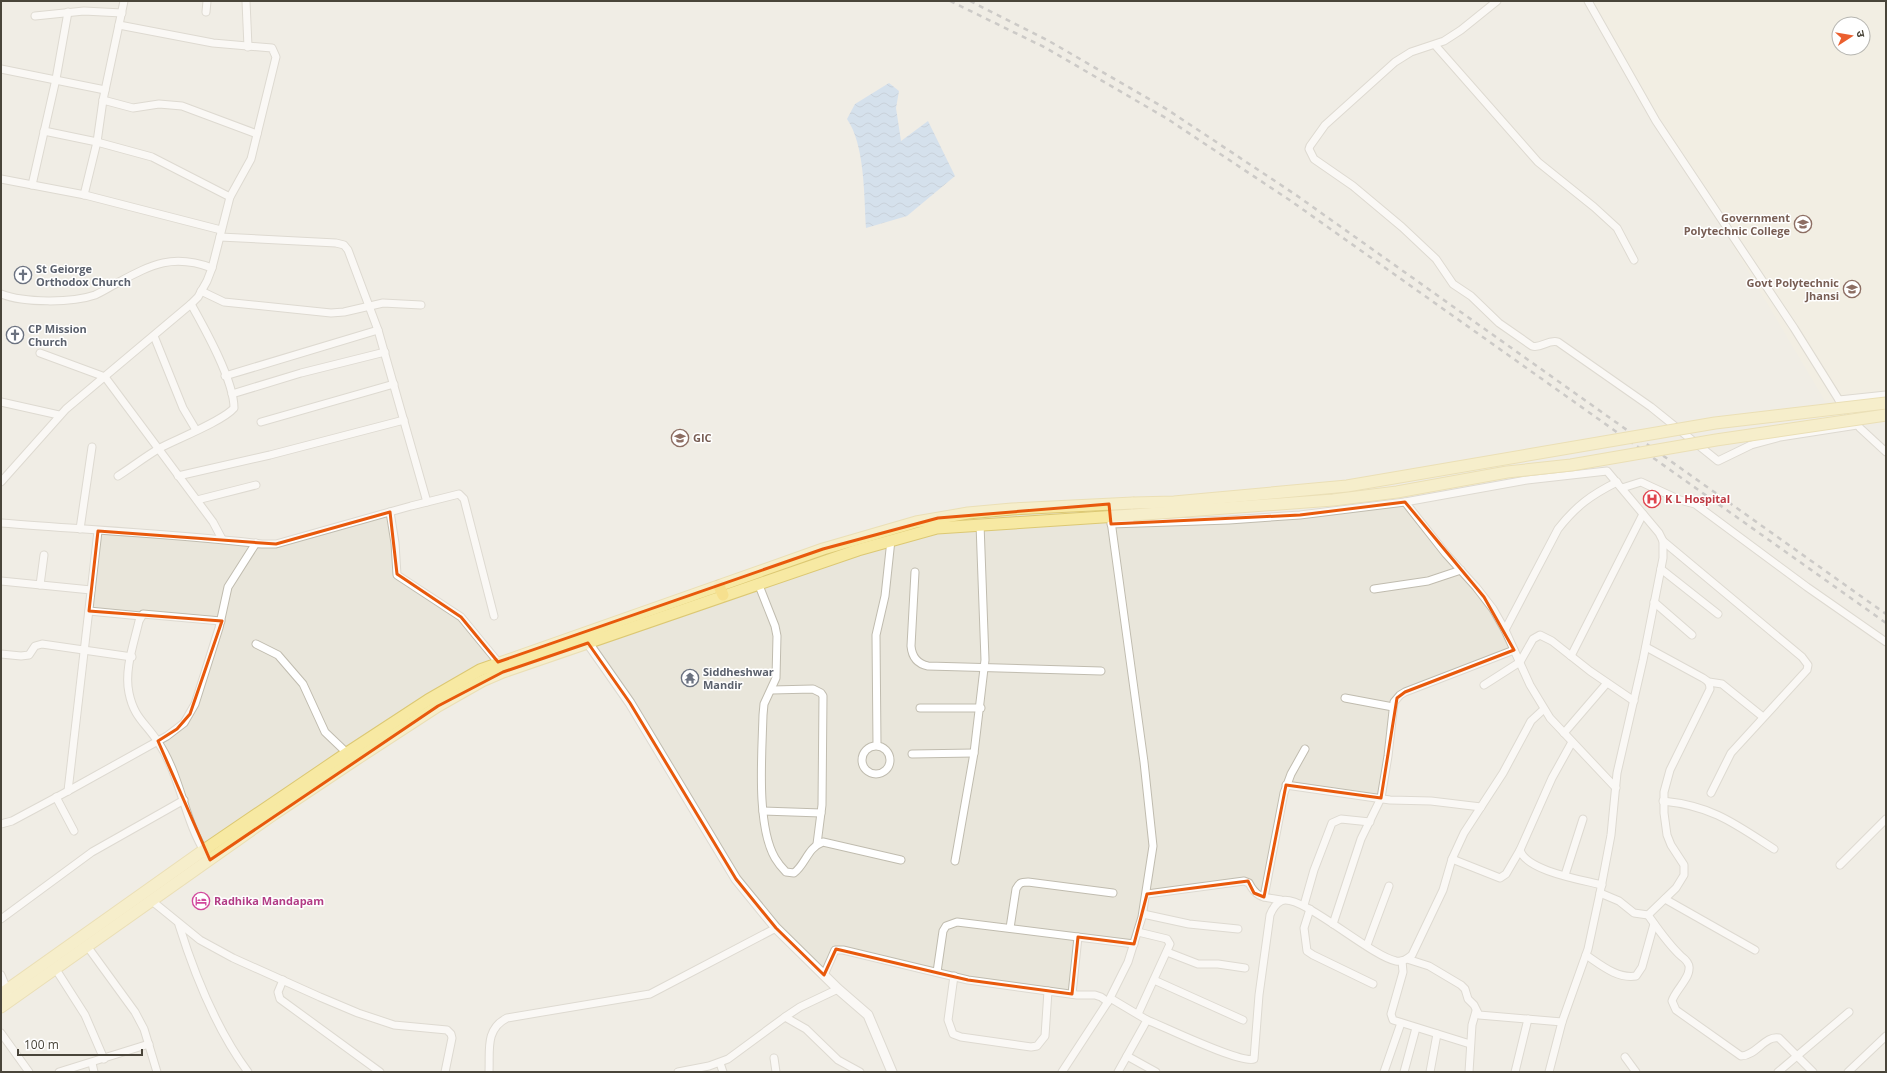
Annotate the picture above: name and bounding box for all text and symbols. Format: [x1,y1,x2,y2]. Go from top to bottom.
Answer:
north arrow [1831,16,1871,56]
text: उ [1853,29,1869,39]
place label: Government Polytechnic College [1684,210,1790,238]
school or university icon: Government Polytechnic College [1793,214,1813,234]
place label: St Geiorge Orthodox Church [36,261,131,289]
church icon: St Geiorge Orthodox Church [13,265,33,285]
place label: Govt Polytechnic Jhansi [1747,275,1839,303]
school or university icon: Govt Polytechnic Jhansi [1842,279,1862,299]
place label: CP Mission Church [28,321,87,349]
church icon: CP Mission Church [5,325,25,345]
school or university icon: GIC [670,428,690,448]
place label: GIC [693,430,712,445]
hospital icon: K L Hospital [1642,489,1662,509]
place label: K L Hospital [1665,491,1730,506]
place label: Siddheshwar Mandir [703,664,774,692]
temple icon: Siddheshwar Mandir [680,668,700,688]
hotel icon: Radhika Mandapam [191,891,211,911]
place label: Radhika Mandapam [214,893,324,908]
scale bar [18,1031,142,1057]
text: 100 m [24,1036,59,1053]

